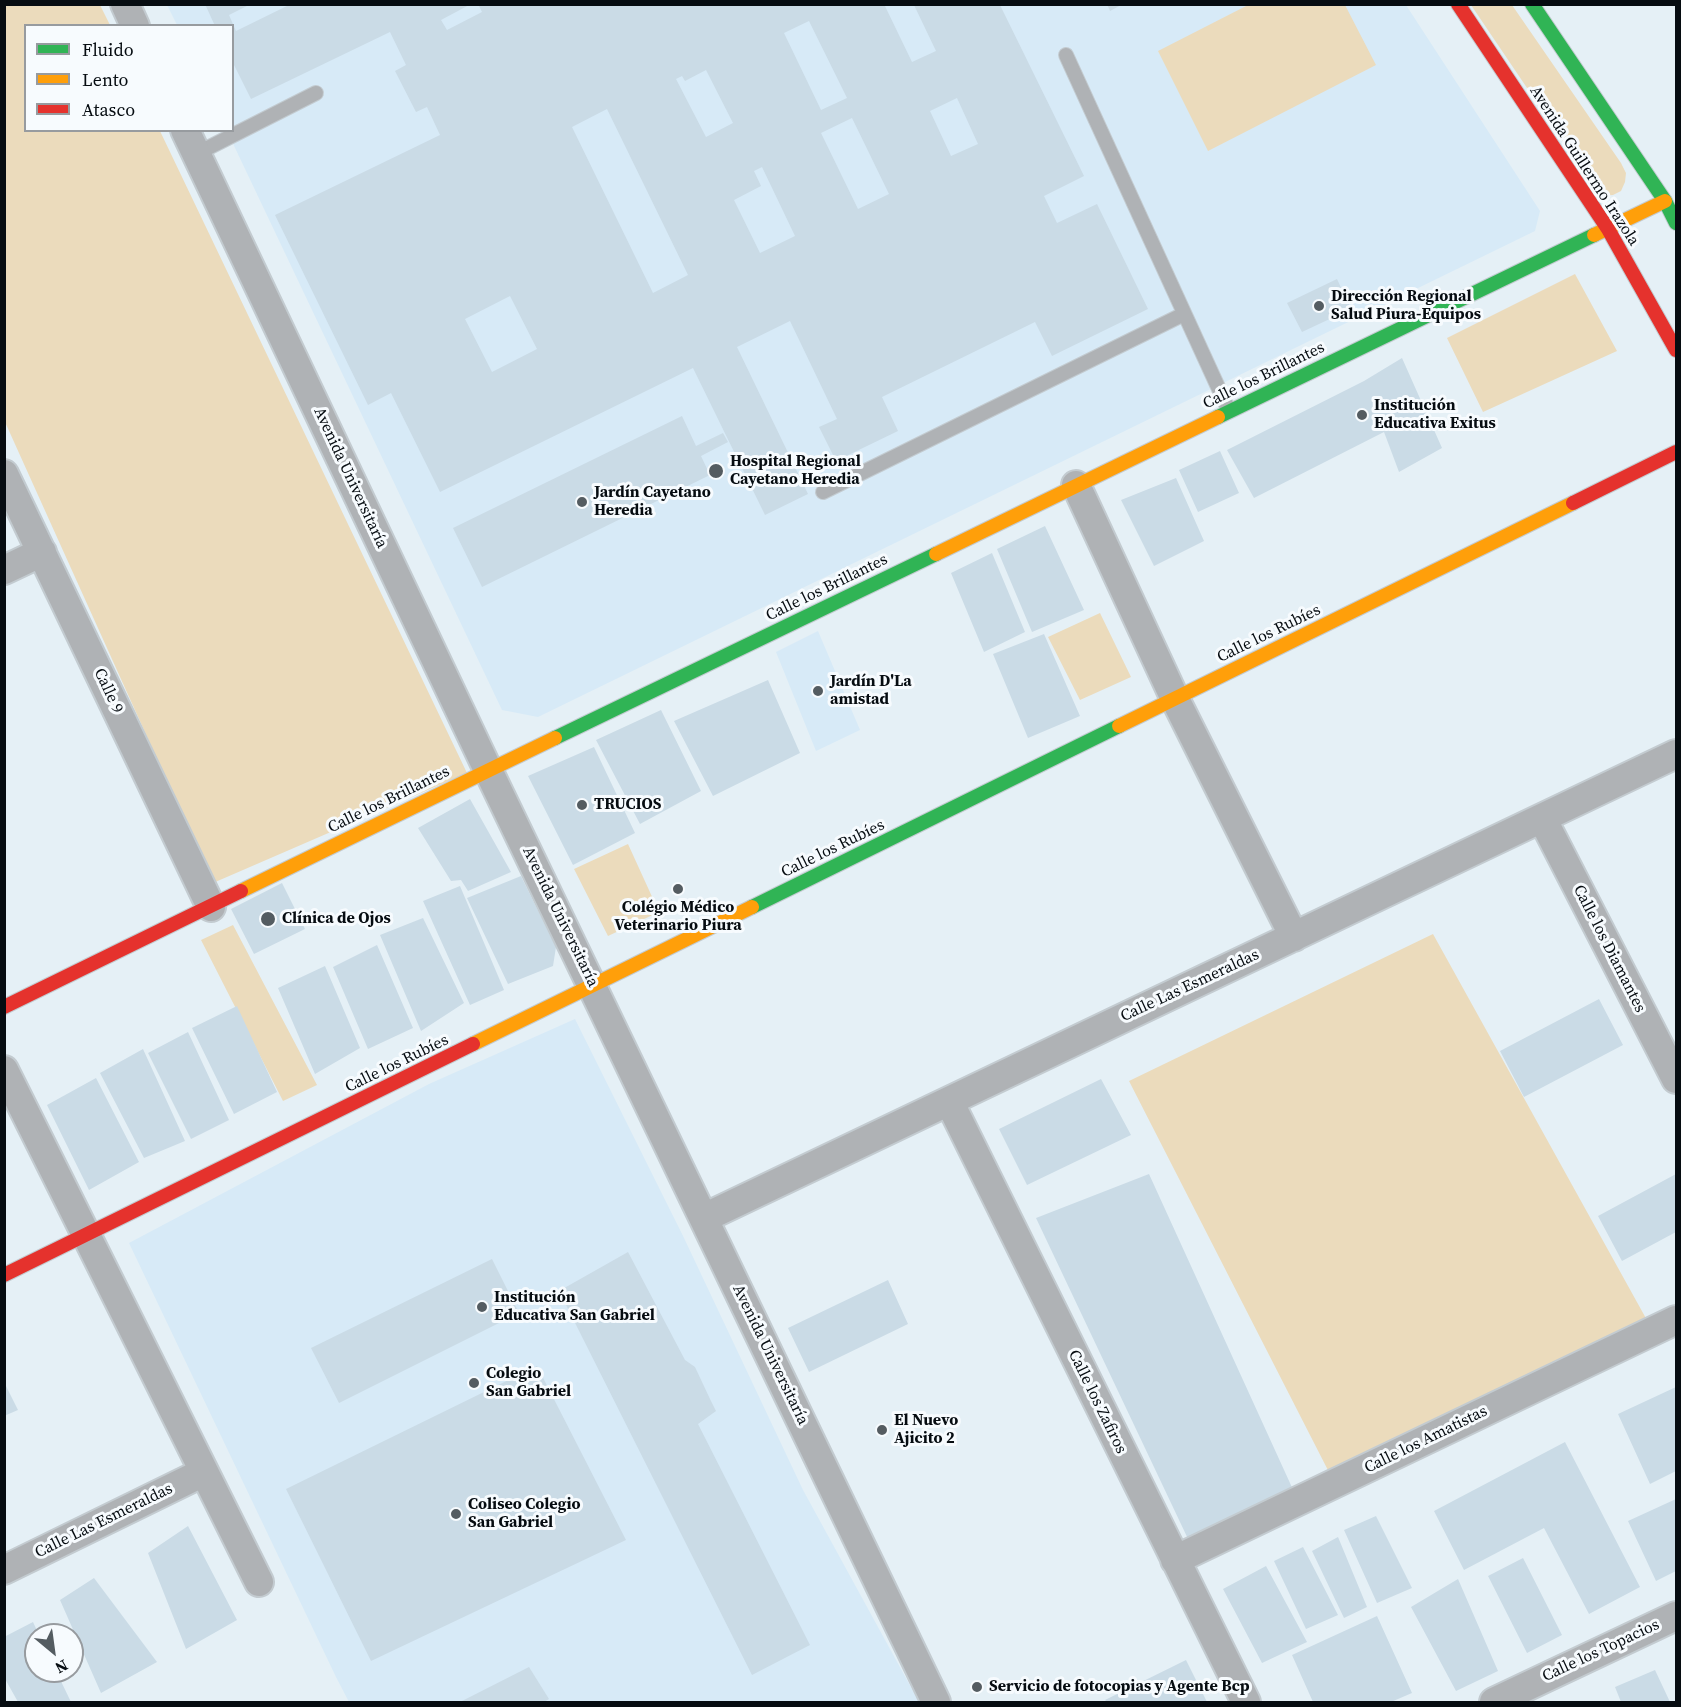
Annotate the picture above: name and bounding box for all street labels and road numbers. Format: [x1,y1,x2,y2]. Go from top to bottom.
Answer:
street label: Avenida Guillermo Irazola [1525,83,1643,249]
street label: Calle los Brillantes [1200,338,1328,414]
street label: Avenida Universitaría [309,404,391,552]
street label: Calle los Brillantes [763,550,891,626]
street label: Calle los Rubíes [1214,601,1324,667]
street label: Calle 9 [89,665,127,717]
street label: Calle los Brillantes [325,762,453,838]
street label: Calle los Rubíes [778,816,888,882]
street label: Avenida Universitaría [518,844,602,990]
street label: Calle los Diamantes [1569,882,1649,1016]
street label: Calle Las Esmeraldas [1118,945,1262,1027]
street label: Calle los Rubíes [342,1031,452,1097]
street label: Avenida Universitaría [728,1282,812,1428]
street label: Calle los Zafiros [1064,1347,1130,1457]
street label: Calle los Amatistas [1361,1402,1491,1478]
street label: Calle Las Esmeraldas [32,1479,176,1563]
street label: Calle los Topacios [1539,1615,1663,1687]

